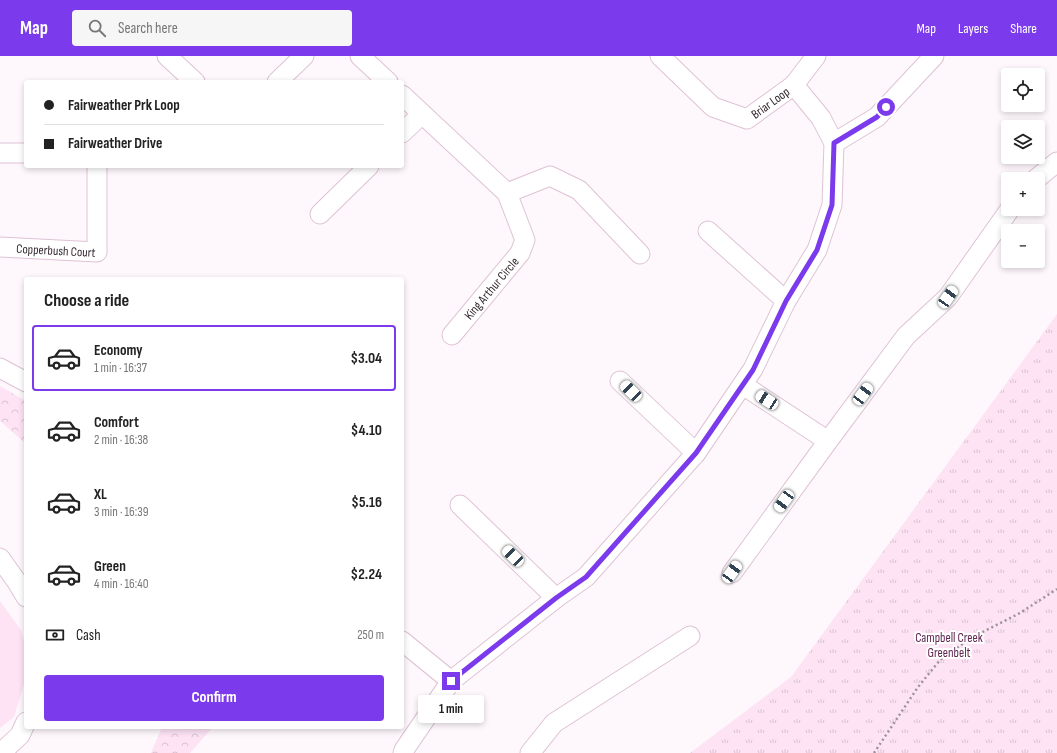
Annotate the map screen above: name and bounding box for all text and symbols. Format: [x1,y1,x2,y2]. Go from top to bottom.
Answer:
search box [72,10,352,46]
text: Map [20,17,48,40]
icon: search [86,17,108,39]
text: Search here [118,19,178,38]
text: Map [916,20,936,37]
text: Layers [958,20,988,37]
text: Share [1010,20,1037,37]
map controls [1001,68,1045,268]
button: locate [1001,68,1045,112]
street label: Briar Loop [748,84,793,122]
text: Fairweather Prk Loop [68,96,180,115]
route start [877,98,895,116]
button: layers [1001,120,1045,164]
text: Fairweather Drive [68,134,162,153]
button: + [1001,172,1045,216]
button: − [1001,224,1045,268]
street label: Copperbush Court [16,241,96,261]
street label: King Arthur Circle [461,254,523,323]
car [936,284,960,310]
text: Choose a ride [44,290,129,311]
icon: car [46,340,82,376]
text: Economy [94,341,143,360]
text: $3.04 [350,349,382,368]
text: 1 min · 16:37 [94,360,147,376]
car [618,378,644,404]
car [851,381,875,407]
car [754,388,780,412]
icon: car [46,412,82,448]
text: Comfort [94,413,139,432]
text: $4.10 [351,421,382,440]
text: 2 min · 16:38 [94,432,148,448]
icon: car [46,484,82,520]
text: XL [94,485,107,504]
car [772,488,796,514]
text: $5.16 [351,493,382,512]
text: 3 min · 16:39 [94,504,148,520]
car [500,543,526,569]
icon: car [46,556,82,592]
text: Green [94,557,126,576]
car [720,559,744,585]
text: $2.24 [351,565,382,584]
text: 4 min · 16:40 [94,576,148,592]
icon: cash [44,624,66,646]
text: Cash [76,626,101,645]
text: 250 m [357,627,384,643]
park label: Campbell Creek Greenbelt [915,630,983,661]
route end [442,672,460,690]
button: Confirm [44,675,384,721]
callout: 1 min [418,695,484,723]
text: 1 min [439,701,463,717]

